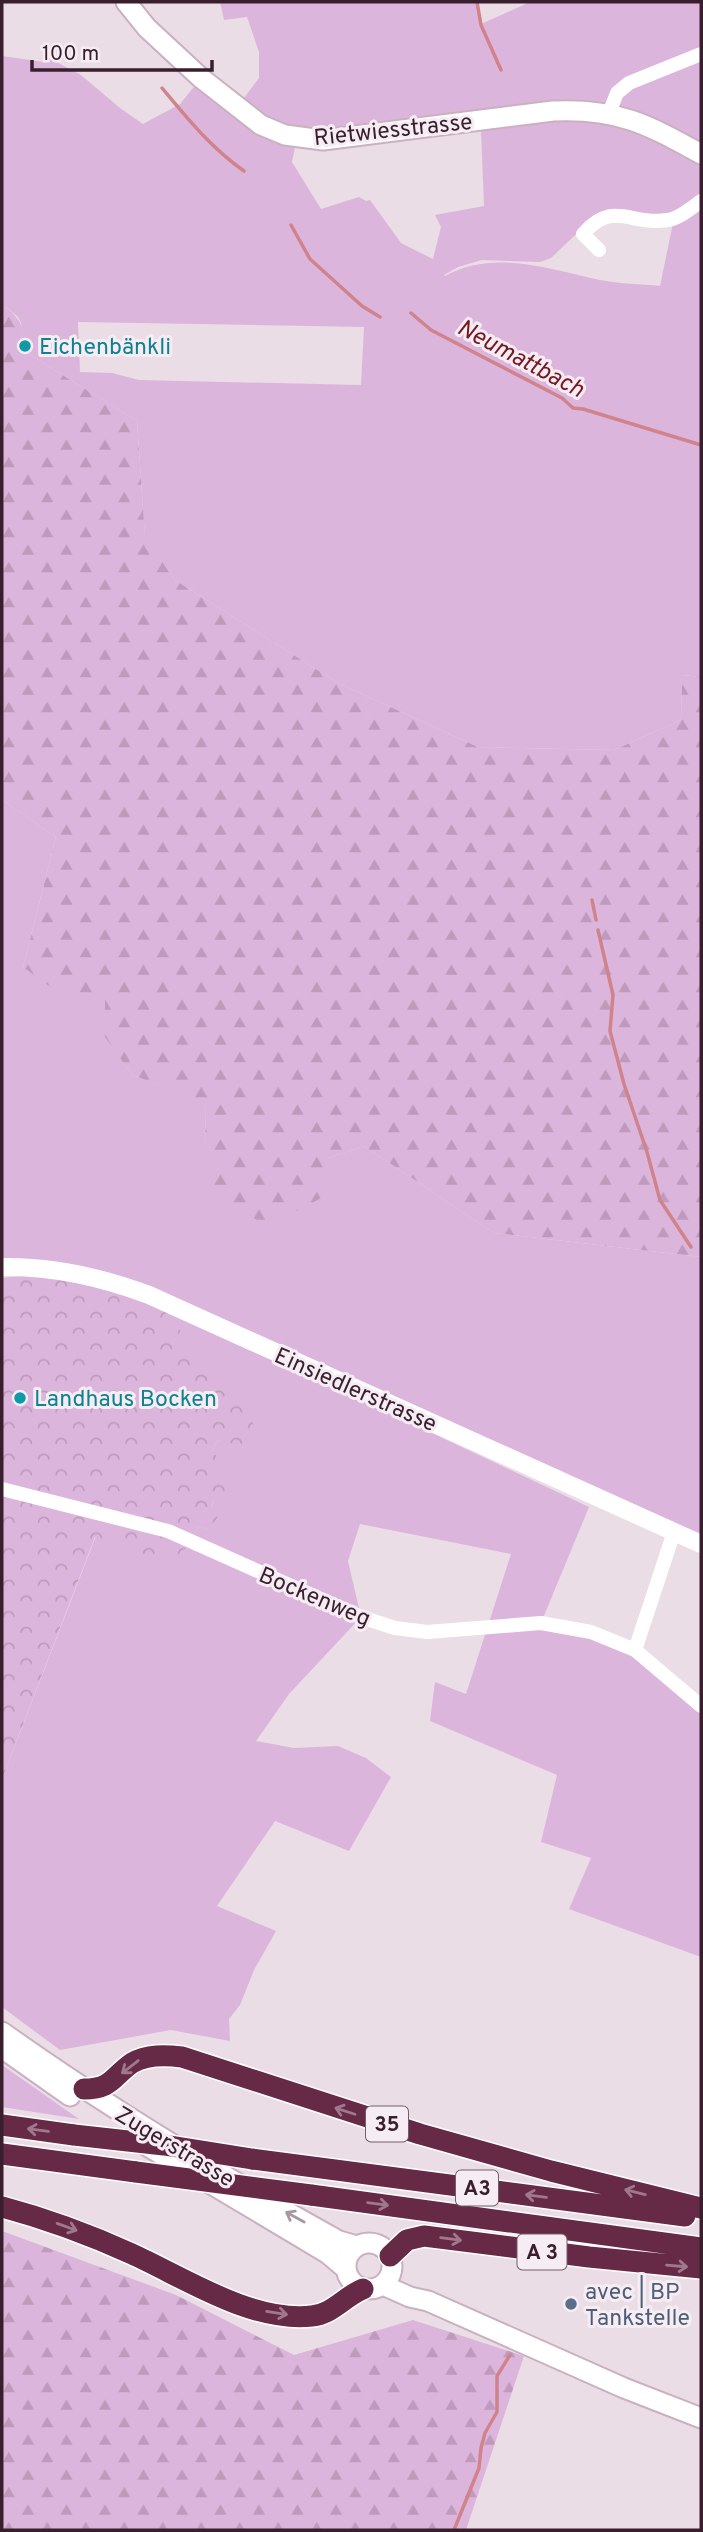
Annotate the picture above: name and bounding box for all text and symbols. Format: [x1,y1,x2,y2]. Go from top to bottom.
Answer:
scale bar [32,28,212,72]
text: 100 m [42,41,99,68]
street label: Rietwiesstrasse [312,109,474,154]
water label: Neumattbach [451,314,589,406]
place label: Eichenbänkli [39,334,171,363]
marker: Eichenbänkli [17,338,33,354]
street label: Einsiedlerstrasse [269,1342,441,1440]
place label: Landhaus Bocken [34,1386,217,1415]
marker: Landhaus Bocken [12,1390,28,1406]
street label: Bockenweg [254,1562,374,1635]
one-way arrow [120,2059,139,2074]
street label: Zugerstrasse [109,2101,239,2195]
one-way arrow [334,2104,356,2117]
road number: 35 [366,2106,408,2142]
one-way arrow [27,2123,50,2136]
road number: A3 [456,2170,498,2206]
one-way arrow [624,2185,647,2198]
one-way arrow [526,2190,548,2203]
one-way arrow [366,2198,389,2211]
one-way arrow [286,2210,306,2224]
one-way arrow [55,2222,77,2235]
one-way arrow [439,2233,462,2246]
road number: A 3 [518,2234,566,2270]
one-way arrow [665,2260,688,2273]
place label: avec | BP Tankstelle [585,2275,690,2334]
marker: avec | BP Tankstelle [563,2296,579,2312]
one-way arrow [265,2307,288,2320]

